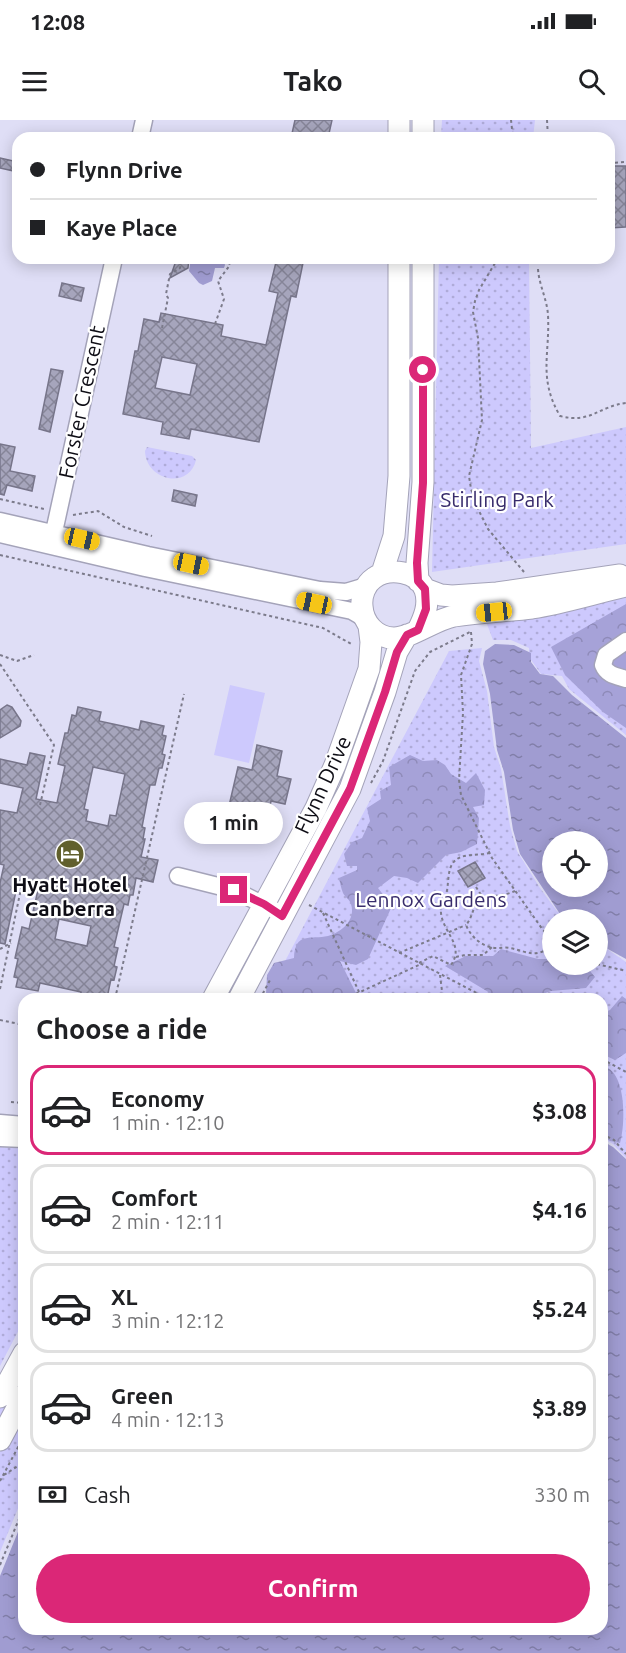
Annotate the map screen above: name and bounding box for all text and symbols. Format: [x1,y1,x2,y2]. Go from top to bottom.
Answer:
text: 12:08 [30,9,85,34]
icon: menu [18,65,51,98]
icon: search [575,65,608,98]
text: Tako [283,66,343,96]
text: Flynn Drive [66,157,183,182]
text: Kaye Place [66,215,177,240]
street label: Forster Crescent [53,323,109,481]
route start [409,356,436,383]
park label: Stirling Park [440,487,554,511]
car [62,526,102,552]
car [172,551,210,577]
car [295,590,333,616]
car [475,601,513,623]
street label: Flynn Drive [289,732,355,837]
callout: 1 min [184,803,284,845]
text: 1 min [208,811,259,834]
map controls [542,831,608,975]
button: locate [542,831,608,897]
hotel icon: Hyatt Hotel Canberra [54,838,86,870]
place label: Hyatt Hotel Canberra [12,872,128,920]
route end [220,876,247,903]
park label: Lennox Gardens [355,887,507,911]
button: layers [542,909,608,975]
text: Choose a ride [36,1014,208,1044]
icon: car [39,1083,93,1137]
text: Economy [111,1086,204,1111]
text: $3.08 [532,1098,587,1123]
text: 1 min · 12:10 [111,1111,225,1134]
icon: car [39,1182,93,1236]
text: Comfort [111,1185,198,1210]
text: $4.16 [532,1197,587,1222]
text: 2 min · 12:11 [111,1210,225,1233]
icon: car [39,1281,93,1335]
text: XL [111,1284,138,1309]
text: $5.24 [532,1296,587,1321]
text: 3 min · 12:12 [111,1309,225,1332]
icon: car [39,1380,93,1434]
text: Green [111,1383,173,1408]
text: $3.89 [532,1395,587,1420]
text: 4 min · 12:13 [111,1408,225,1431]
icon: cash [36,1478,69,1511]
text: Cash [84,1482,131,1507]
text: 330 m [534,1483,590,1506]
button: Confirm [36,1554,590,1623]

